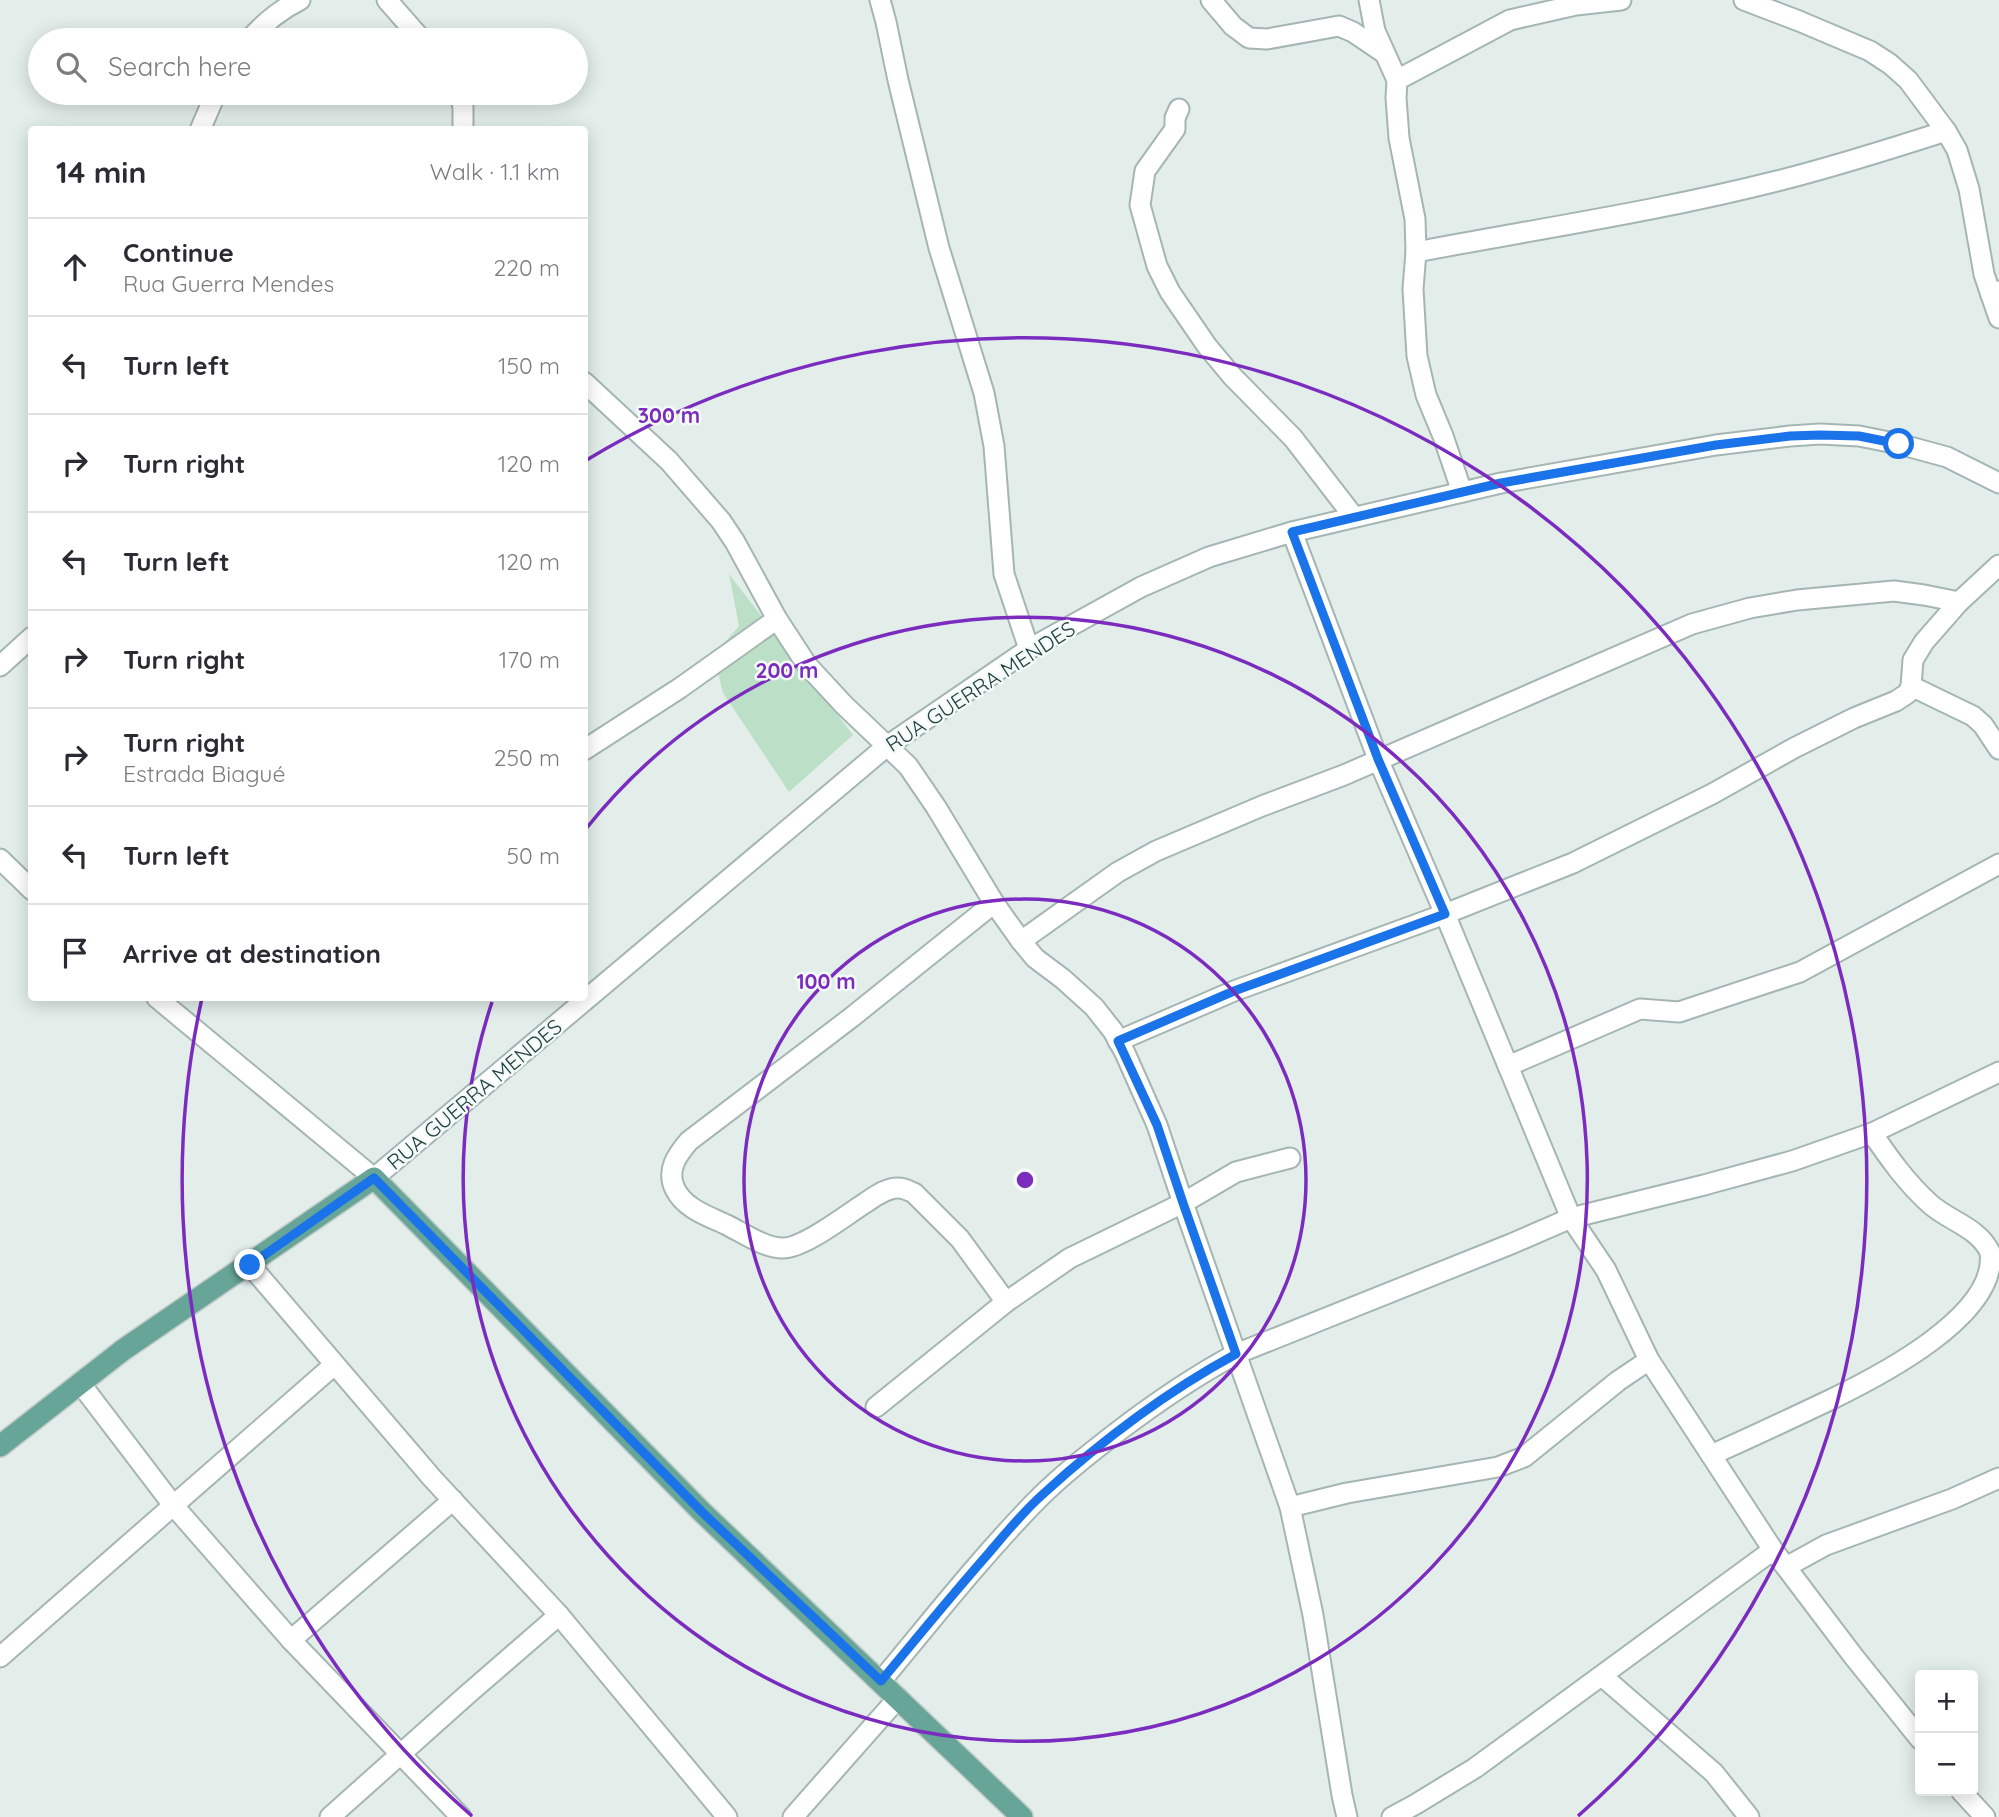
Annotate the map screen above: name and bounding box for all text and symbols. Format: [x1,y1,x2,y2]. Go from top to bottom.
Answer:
search box [28,28,588,105]
icon: search [52,48,90,86]
text: Search here [108,50,252,83]
text: 14 min [56,153,146,191]
text: Walk · 1.1 km [430,157,560,186]
text: Continue [123,236,234,269]
icon: ahead [56,248,94,286]
text: 220 m [494,253,560,282]
text: Rua Guerra Mendes [123,269,334,298]
icon: left [56,346,94,384]
text: Turn left [123,349,230,382]
text: 150 m [498,351,560,380]
text: 300 m [638,402,700,428]
route start [1883,428,1914,459]
icon: right [56,444,94,482]
text: Turn right [123,447,245,480]
text: 120 m [498,449,560,478]
icon: left [56,542,94,580]
text: Turn left [123,545,230,578]
text: 120 m [498,547,560,576]
street label: RUA GUERRA MENDES [880,615,1080,757]
icon: right [56,640,94,678]
text: Turn right [123,643,245,676]
text: 170 m [499,645,560,674]
text: 200 m [756,657,818,683]
text: Turn right [123,726,245,759]
icon: right [56,738,94,776]
text: 250 m [494,743,560,772]
text: Estrada Biagué [123,759,285,788]
icon: left [56,836,94,874]
text: Turn left [123,839,230,872]
text: 50 m [507,841,560,870]
icon: arrive [56,934,94,972]
text: Arrive at destination [123,937,381,970]
text: 100 m [796,968,856,994]
street label: RUA GUERRA MENDES [381,1013,567,1175]
centre of rings [1013,1168,1037,1192]
route end [234,1249,265,1280]
map controls [1915,1670,1978,1796]
button: + [1915,1670,1978,1733]
button: − [1915,1733,1978,1796]

